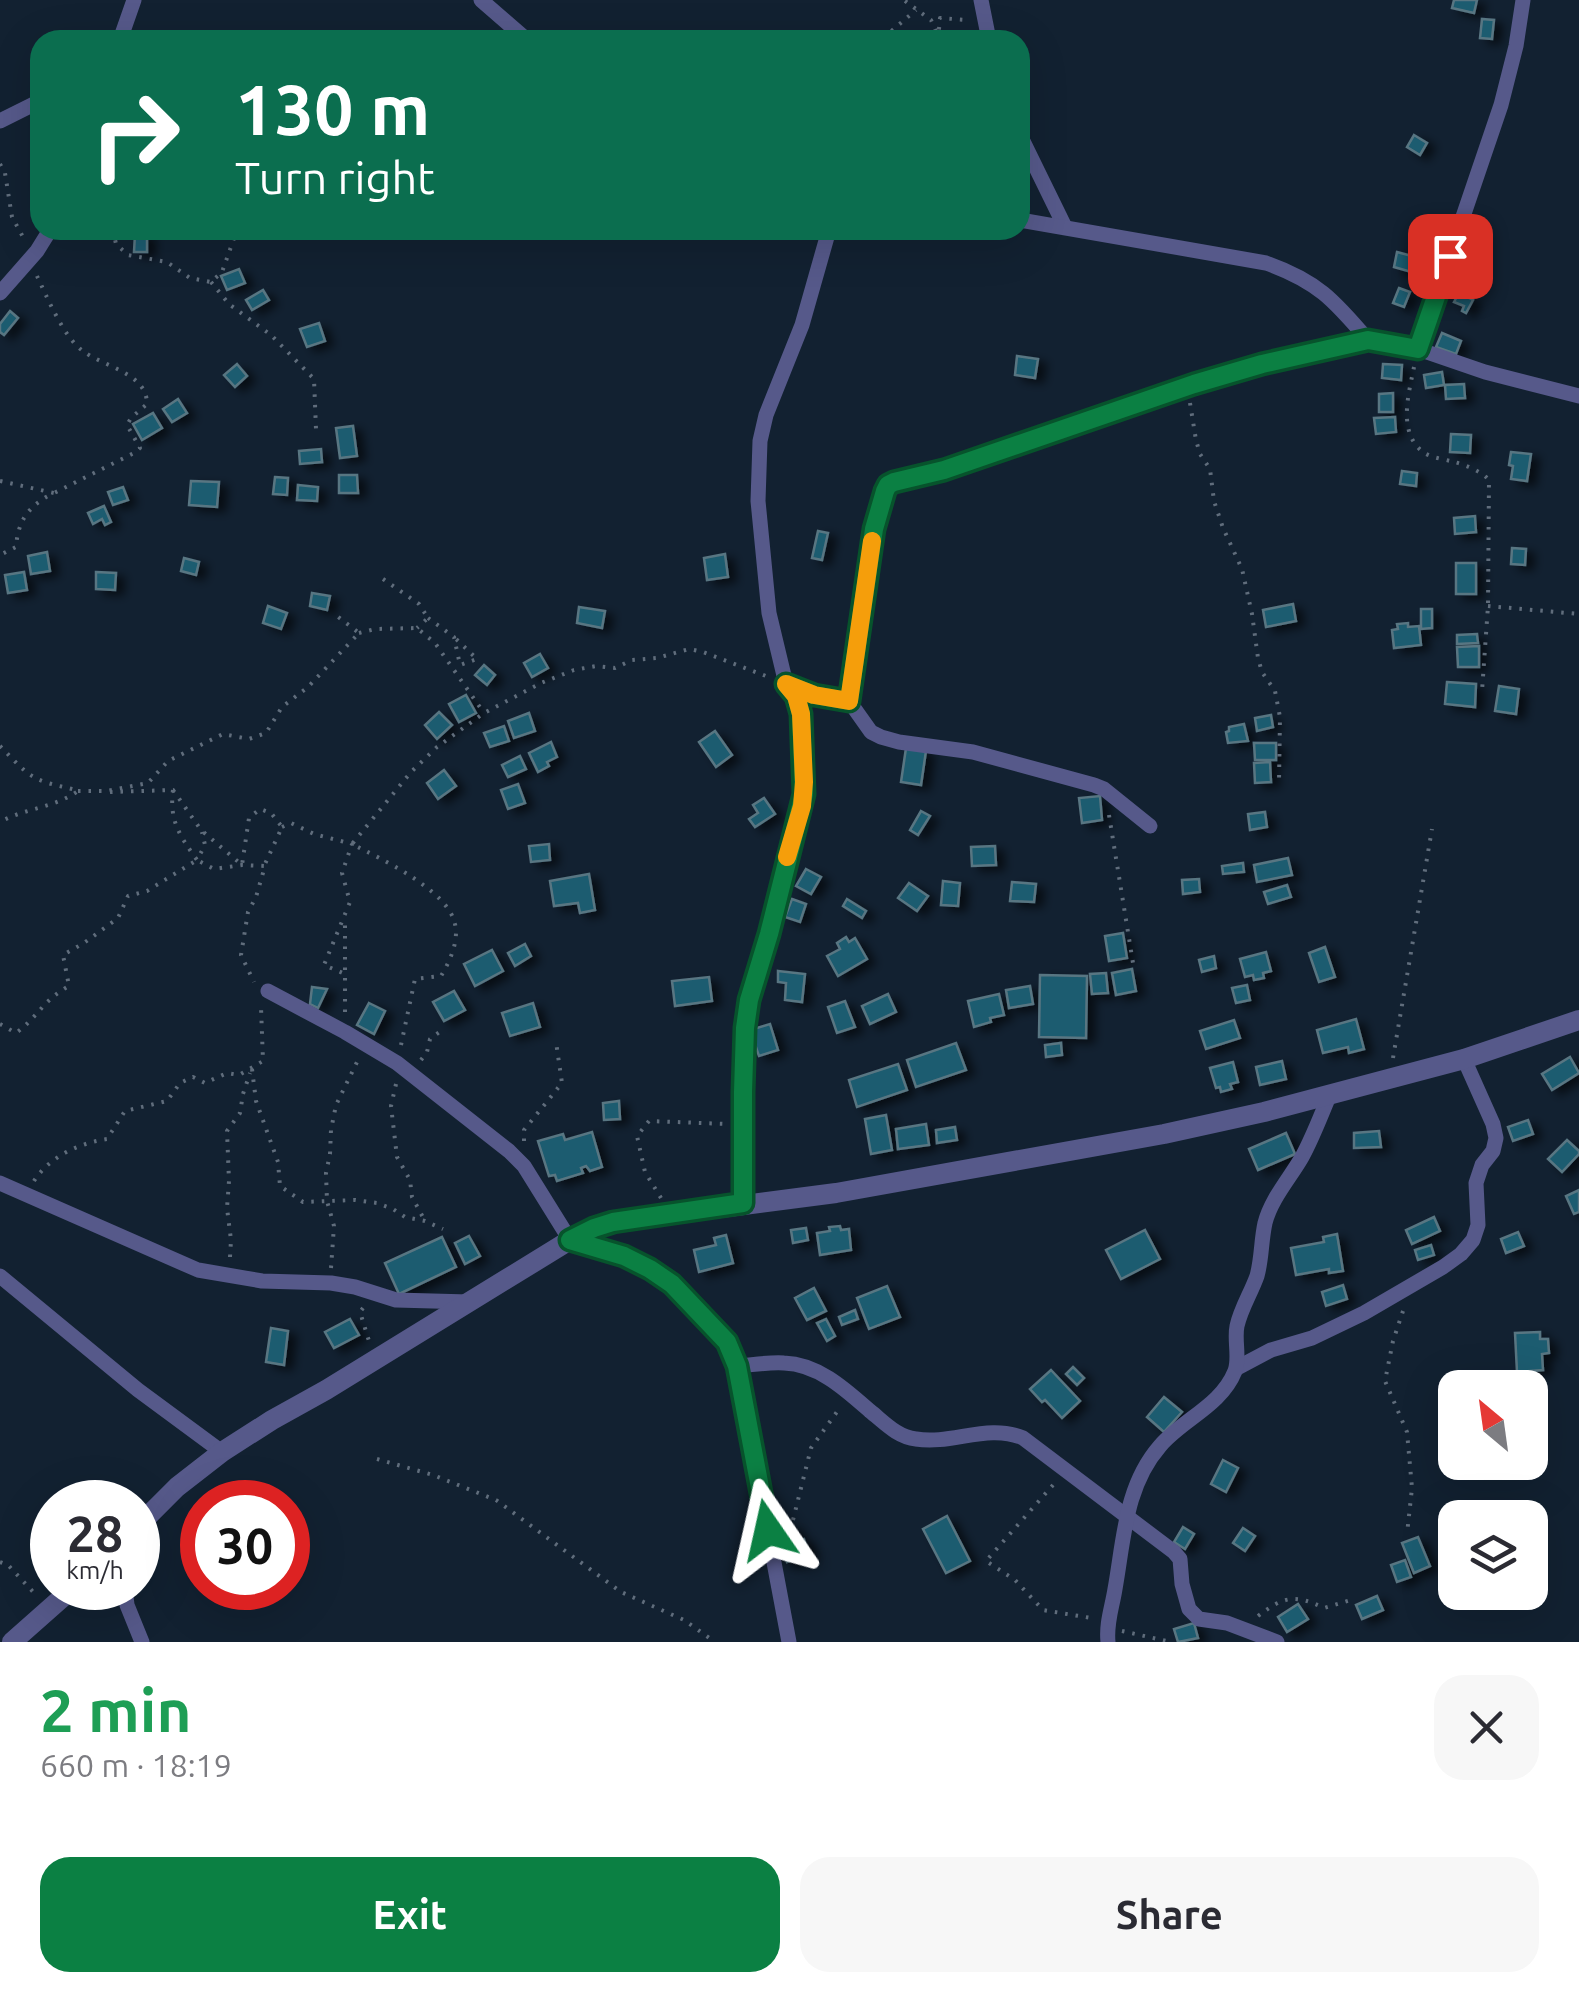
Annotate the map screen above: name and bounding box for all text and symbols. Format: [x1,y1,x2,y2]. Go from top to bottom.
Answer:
icon: right [70,70,200,200]
text: 130 m [235,70,430,148]
text: Turn right [235,152,435,203]
pin [1408,214,1493,299]
icon: arrive [1423,229,1478,284]
north arrow [1438,1370,1548,1480]
map controls [1438,1370,1548,1610]
position arrow [716,1478,820,1582]
speed limit sign: 30 [180,1480,310,1610]
button: layers [1438,1500,1548,1610]
text: 28 [67,1505,123,1561]
text: km/h [66,1556,124,1584]
button: close [1434,1675,1539,1780]
text: 2 min [40,1676,192,1743]
text: 660 m · 18:19 [40,1747,232,1783]
button: Exit [40,1857,780,1972]
button: Share [800,1857,1539,1972]

